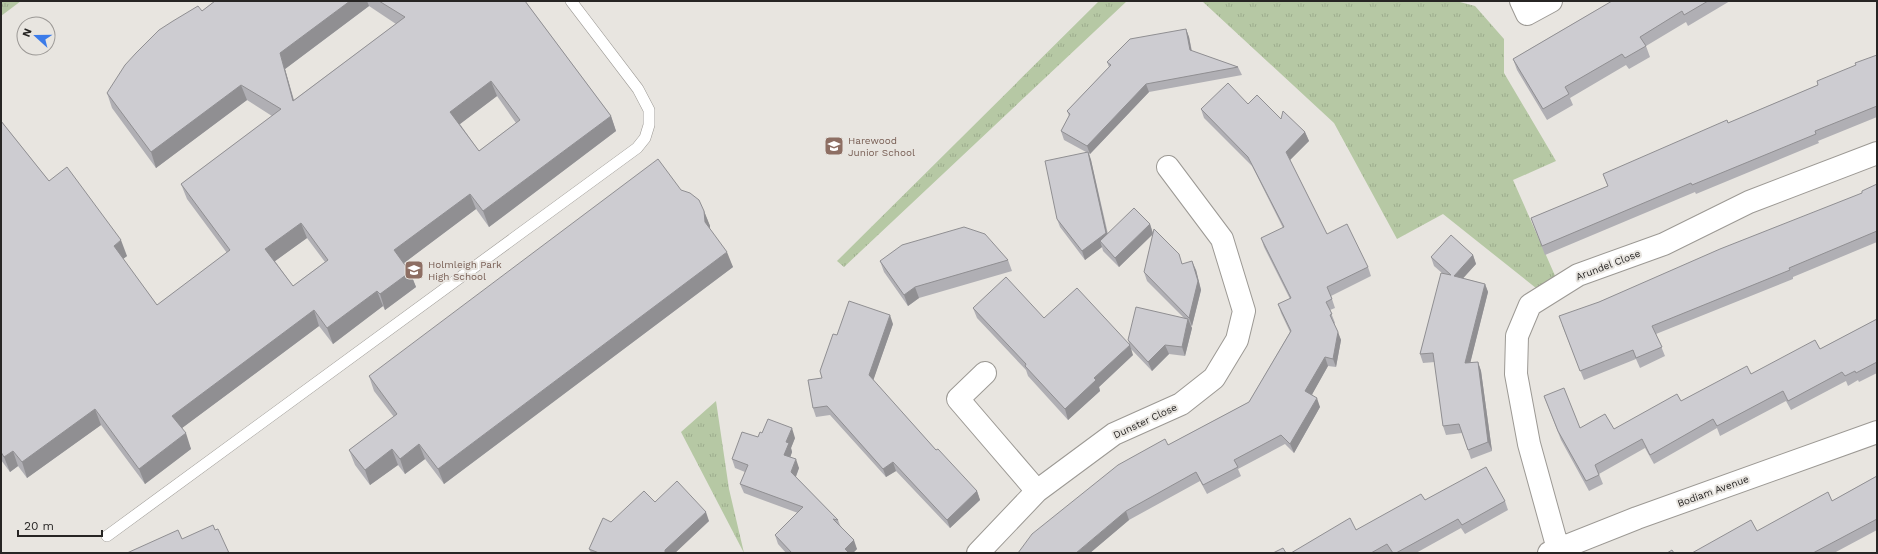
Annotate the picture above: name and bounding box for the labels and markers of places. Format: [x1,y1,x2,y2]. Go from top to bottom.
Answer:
school or university icon: Harewood Junior School [823,135,845,157]
place label: Harewood Junior School [848,135,915,158]
school or university icon: Holmleigh Park High School [403,259,425,281]
place label: Holmleigh Park High School [428,259,502,282]

